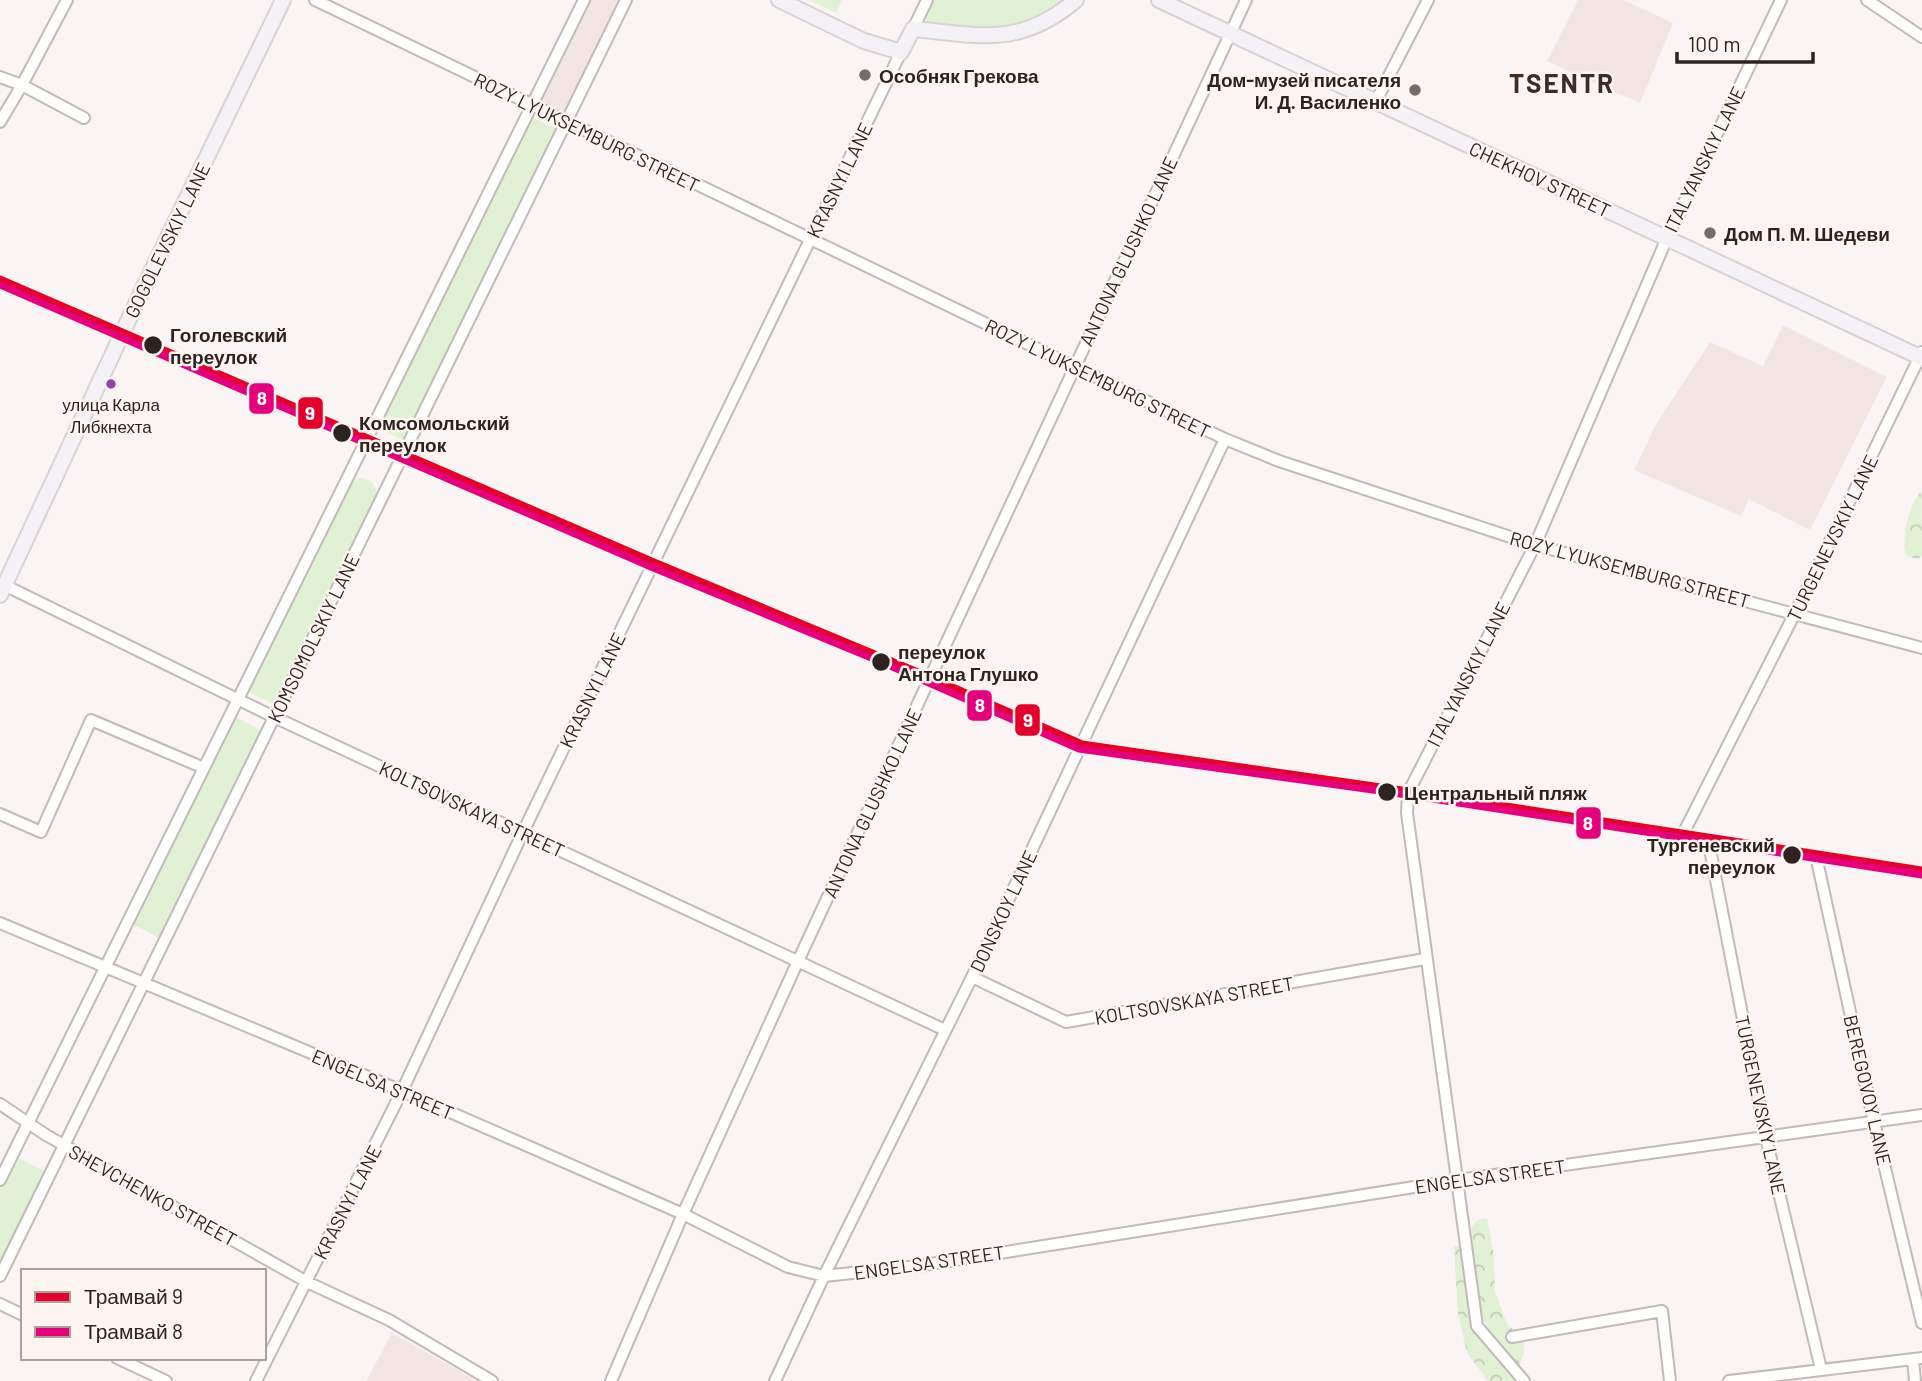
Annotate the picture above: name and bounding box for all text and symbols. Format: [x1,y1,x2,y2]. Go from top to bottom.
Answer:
scale bar [1677,21,1814,65]
text: 100 m [1688,31,1741,56]
place label: Особняк Грекова [879,64,1039,87]
street label: ROZY LYUKSEMBURG STREET [471,67,703,197]
marker: Особняк Грекова [857,67,873,83]
district label: TSENTR [1509,67,1615,98]
place label: Дом-музей писателя И. Д. Василенко [1207,68,1401,113]
marker: Дом-музей писателя И. Д. Василенко [1407,82,1423,98]
street label: ITALYANSKIY LANE [1659,82,1749,236]
street label: KRASNYI LANE [801,119,877,241]
street label: CHEKHOV STREET [1466,136,1614,222]
street label: ANTONA GLUSHKO LANE [1074,152,1182,350]
street label: GOGOLEVSKIY LANE [119,159,215,321]
place label: Дом П. М. Шедеви [1724,222,1890,245]
marker: Дом П. М. Шедеви [1702,225,1718,241]
street label: ROZY LYUKSEMBURG STREET [982,313,1214,443]
place label: Гоголевский переулок [170,323,287,368]
marker: Гоголевский переулок [142,334,164,356]
marker: улица Карла Либкнехта [104,377,118,391]
line badge: 8 [248,382,275,415]
text: 8 [257,386,267,409]
place label: улица Карла Либкнехта [62,394,160,436]
line badge: 9 [297,396,324,430]
text: 9 [305,401,315,424]
place label: Комсомольский переулок [359,411,510,456]
marker: Комсомольский переулок [331,422,353,444]
street label: TURGENEVSKIY LANE [1782,451,1882,625]
street label: ROZY LYUKSEMBURG STREET [1507,526,1753,612]
street label: KOMSOMOLSKIY LANE [262,550,364,726]
street label: ITALYANSKIY LANE [1422,598,1514,750]
street label: KRASNYI LANE [554,629,630,751]
place label: переулок Антона Глушко [898,640,1039,685]
marker: переулок Антона Глушко [870,651,892,673]
line badge: 8 [966,689,993,722]
text: 8 [975,693,985,716]
line badge: 9 [1014,703,1041,737]
street label: ANTONA GLUSHKO LANE [818,704,926,902]
text: 9 [1023,708,1033,731]
street label: KOLTSOVSKAYA STREET [376,756,568,862]
marker: Центральный пляж [1376,781,1398,803]
place label: Центральный пляж [1404,781,1587,804]
line badge: 8 [1575,806,1602,840]
text: 8 [1583,811,1593,834]
place label: Тургеневский переулок [1647,833,1775,878]
marker: Тургеневский переулок [1781,844,1803,866]
street label: DONSKOY LANE [965,846,1041,976]
street label: KOLTSOVSKAYA STREET [1093,971,1295,1029]
street label: BEREGOVOY LANE [1839,1012,1897,1168]
street label: TURGENEVSKIY LANE [1731,1013,1791,1197]
street label: ENGELSA STREET [309,1044,457,1124]
street label: SHEVCHENKO STREET [65,1139,241,1251]
street label: KRASNYI LANE [308,1141,386,1263]
street label: ENGELSA STREET [1413,1154,1567,1198]
street label: ENGELSA STREET [852,1240,1006,1284]
legend [21,1269,266,1360]
text: Трамвай 9 [84,1283,183,1308]
text: Трамвай 8 [84,1318,183,1343]

